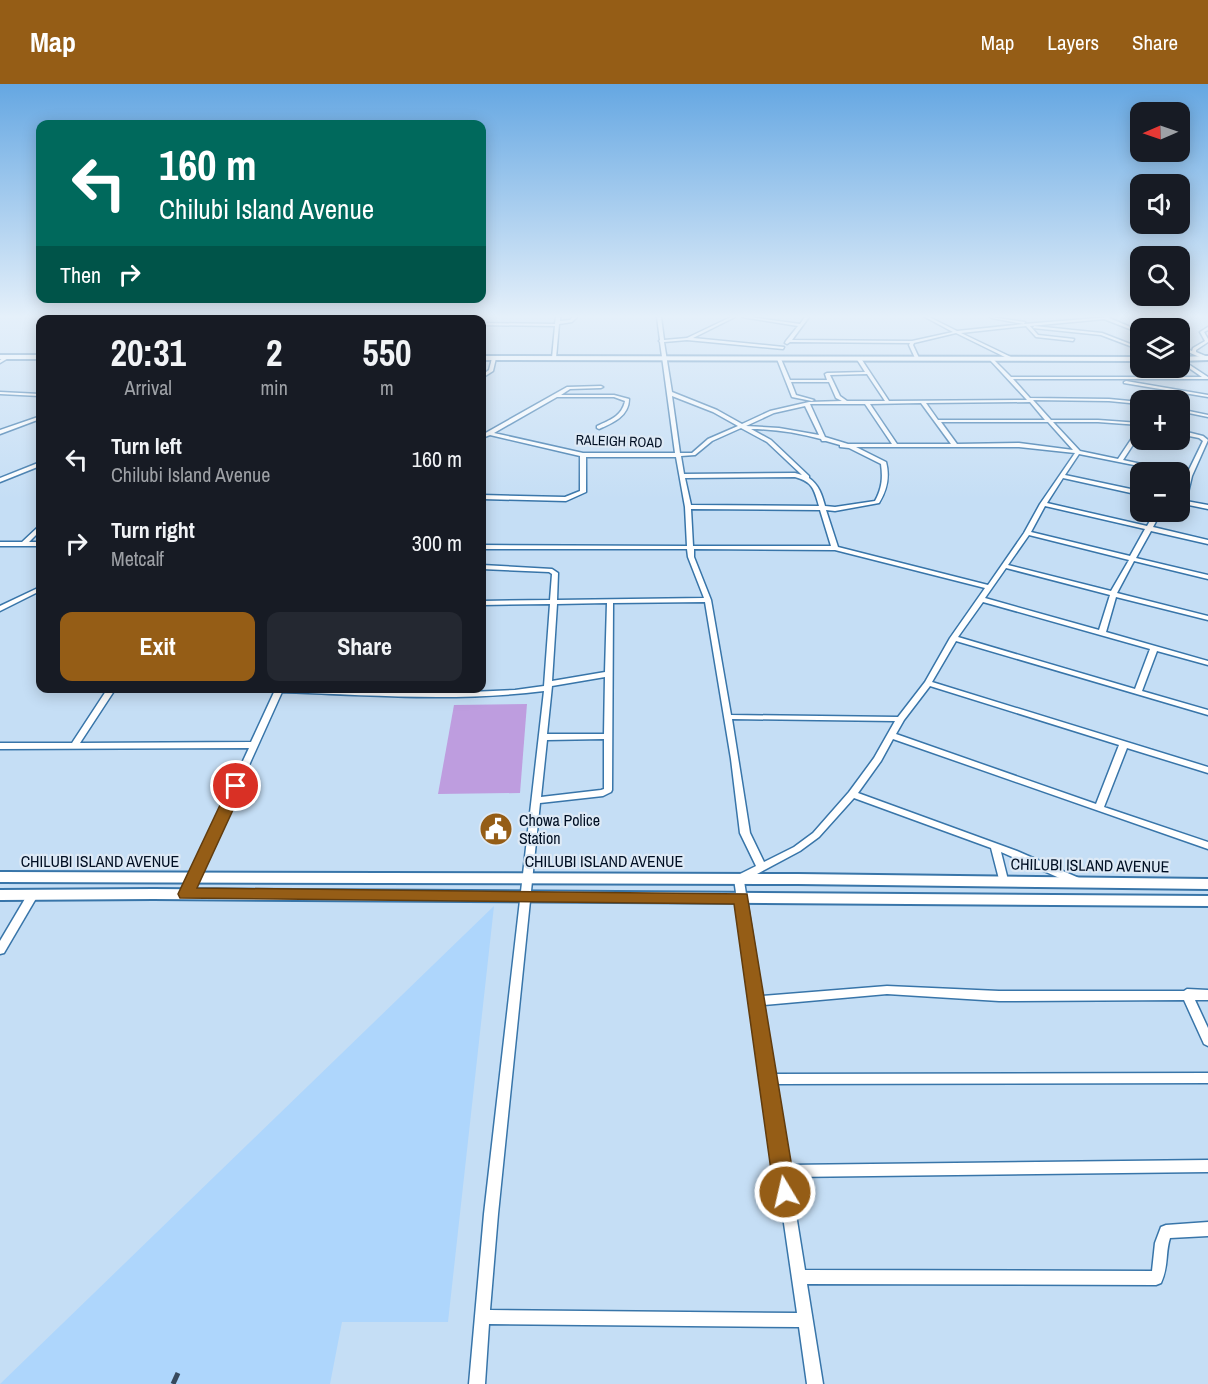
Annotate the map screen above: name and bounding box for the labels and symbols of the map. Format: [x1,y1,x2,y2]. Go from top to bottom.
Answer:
north arrow [1130,102,1190,162]
street label: RALEIGH ROAD [575,430,663,452]
pin [210,760,261,811]
place label: Chowa Police Station [519,809,600,849]
public building icon: Chowa Police Station [478,811,514,847]
street label: CHILUBI ISLAND AVENUE [21,850,179,872]
street label: CHILUBI ISLAND AVENUE [525,850,683,872]
street label: CHILUBI ISLAND AVENUE [1010,853,1170,877]
position arrow [753,1160,817,1224]

